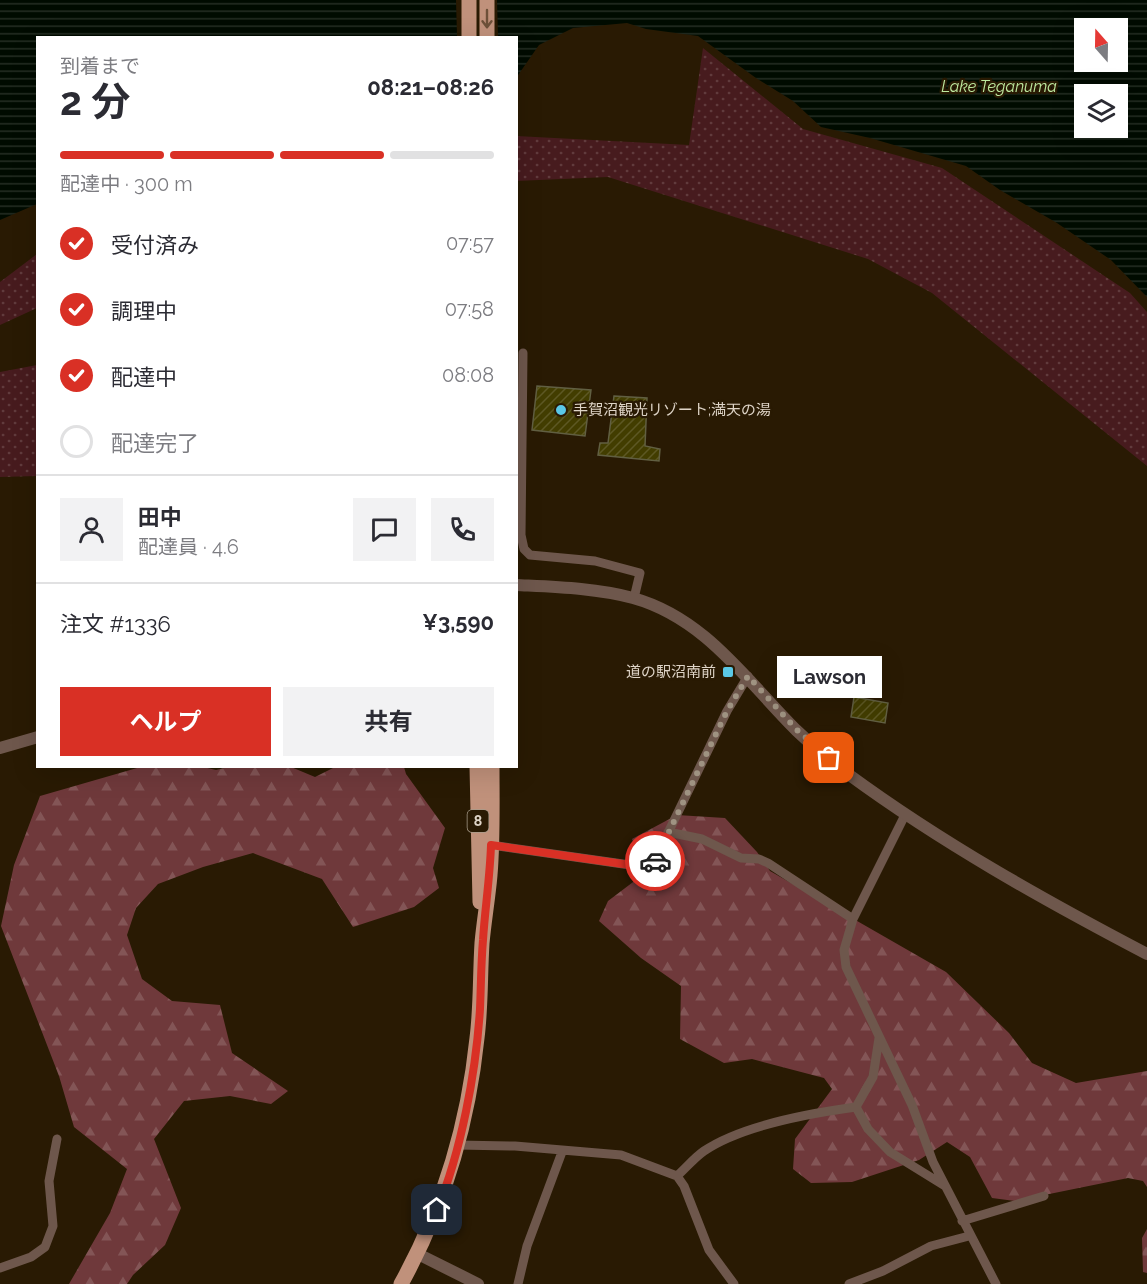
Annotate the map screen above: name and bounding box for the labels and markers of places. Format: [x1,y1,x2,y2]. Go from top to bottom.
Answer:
place label: 手賀沼観光リゾート;満天の湯 [573,401,771,419]
marker: 手賀沼観光リゾート;満天の湯 [554,403,568,417]
callout: Lawson [776,656,882,698]
place label: 道の駅沼南前 [626,663,716,681]
marker: 道の駅沼南前 [721,665,735,679]
pin [803,732,854,783]
pin [411,1184,462,1235]

